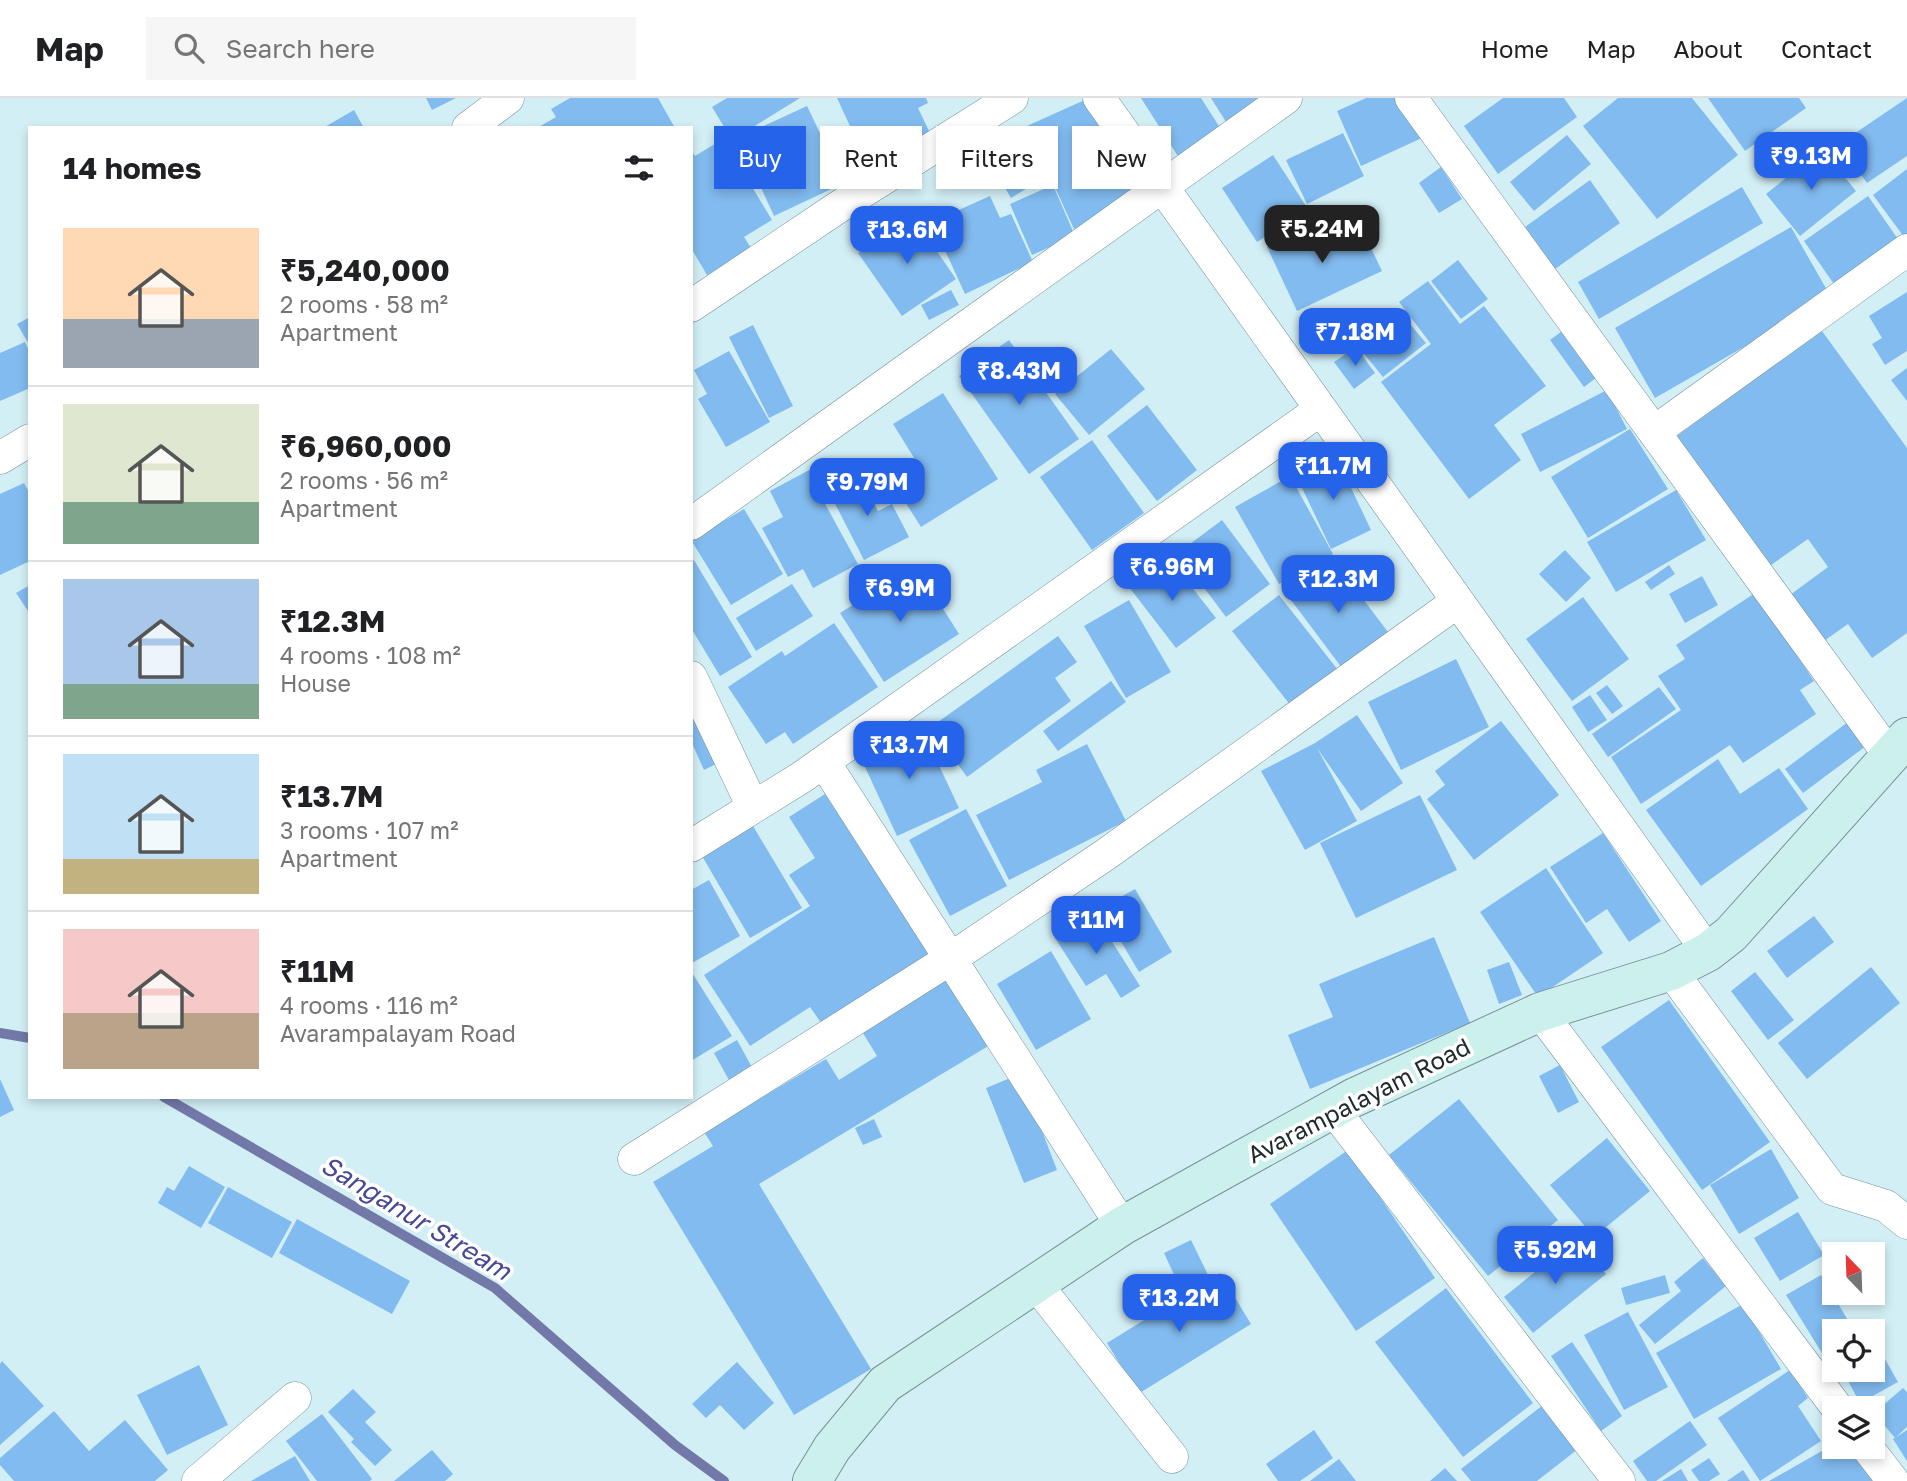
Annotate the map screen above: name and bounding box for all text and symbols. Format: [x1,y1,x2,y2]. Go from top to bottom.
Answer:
search box [146,17,636,80]
text: Map [35,29,104,68]
icon: search [170,29,208,67]
text: Search here [226,33,375,64]
text: Home [1481,34,1549,63]
text: Map [1587,34,1636,63]
text: About [1674,34,1743,63]
text: Contact [1781,34,1872,63]
chip: Buy [714,126,806,189]
chip: Rent [820,126,922,189]
chip: Filters [936,126,1058,189]
chip: New [1072,126,1171,189]
pin: ₹9.13M [1754,132,1868,192]
text: ₹9.13M [1770,141,1852,169]
icon: filters [620,149,658,187]
text: 14 homes [63,150,202,186]
pin: ₹13.6M [850,206,964,266]
pin: ₹5.24M [1265,206,1379,265]
text: ₹5.24M [1280,214,1364,242]
text: ₹13.6M [866,215,948,243]
text: ₹5,240,000 [280,252,450,288]
icon: home [119,256,203,340]
text: 2 rooms · 58 m² [280,290,448,318]
pin: ₹7.18M [1298,308,1412,368]
text: ₹7.18M [1315,317,1395,345]
text: Apartment [280,318,398,346]
pin: ₹8.43M [962,348,1076,407]
text: ₹8.43M [977,356,1061,384]
text: ₹6,960,000 [280,428,452,464]
icon: home [119,432,203,516]
pin: ₹11.7M [1276,442,1390,502]
text: ₹11.7M [1294,451,1372,479]
pin: ₹9.79M [810,458,924,518]
text: 2 rooms · 56 m² [280,466,448,494]
text: ₹9.79M [826,467,908,495]
text: Apartment [280,494,398,522]
pin: ₹6.96M [1115,544,1229,603]
text: ₹6.96M [1130,552,1214,580]
pin: ₹12.3M [1281,556,1395,615]
pin: ₹6.9M [851,564,949,624]
text: ₹12.3M [1298,564,1378,592]
text: ₹6.9M [865,573,935,601]
text: ₹12.3M [280,603,386,639]
icon: home [119,607,203,691]
text: 4 rooms · 108 m² [280,641,461,669]
text: House [280,669,351,697]
pin: ₹13.7M [852,722,966,781]
text: ₹13.7M [869,730,949,758]
text: ₹13.7M [280,778,384,814]
icon: home [119,782,203,866]
text: 3 rooms · 107 m² [280,816,458,844]
text: Apartment [280,844,398,872]
pin: ₹11M [1055,896,1137,956]
text: ₹11M [1067,905,1125,933]
text: ₹11M [280,953,355,989]
icon: home [119,957,203,1041]
text: 4 rooms · 116 m² [280,991,458,1019]
text: Avarampalayam Road [280,1019,516,1047]
street label: Avarampalayam Road [1242,1031,1475,1168]
water label: Sanganur Stream [316,1149,517,1287]
pin: ₹5.92M [1498,1226,1612,1286]
text: ₹5.92M [1513,1235,1597,1263]
north arrow [1822,1242,1885,1306]
map controls [1822,1242,1885,1459]
pin: ₹13.2M [1122,1274,1236,1334]
text: ₹13.2M [1139,1283,1219,1311]
button: locate [1822,1319,1885,1382]
button: layers [1822,1396,1885,1459]

